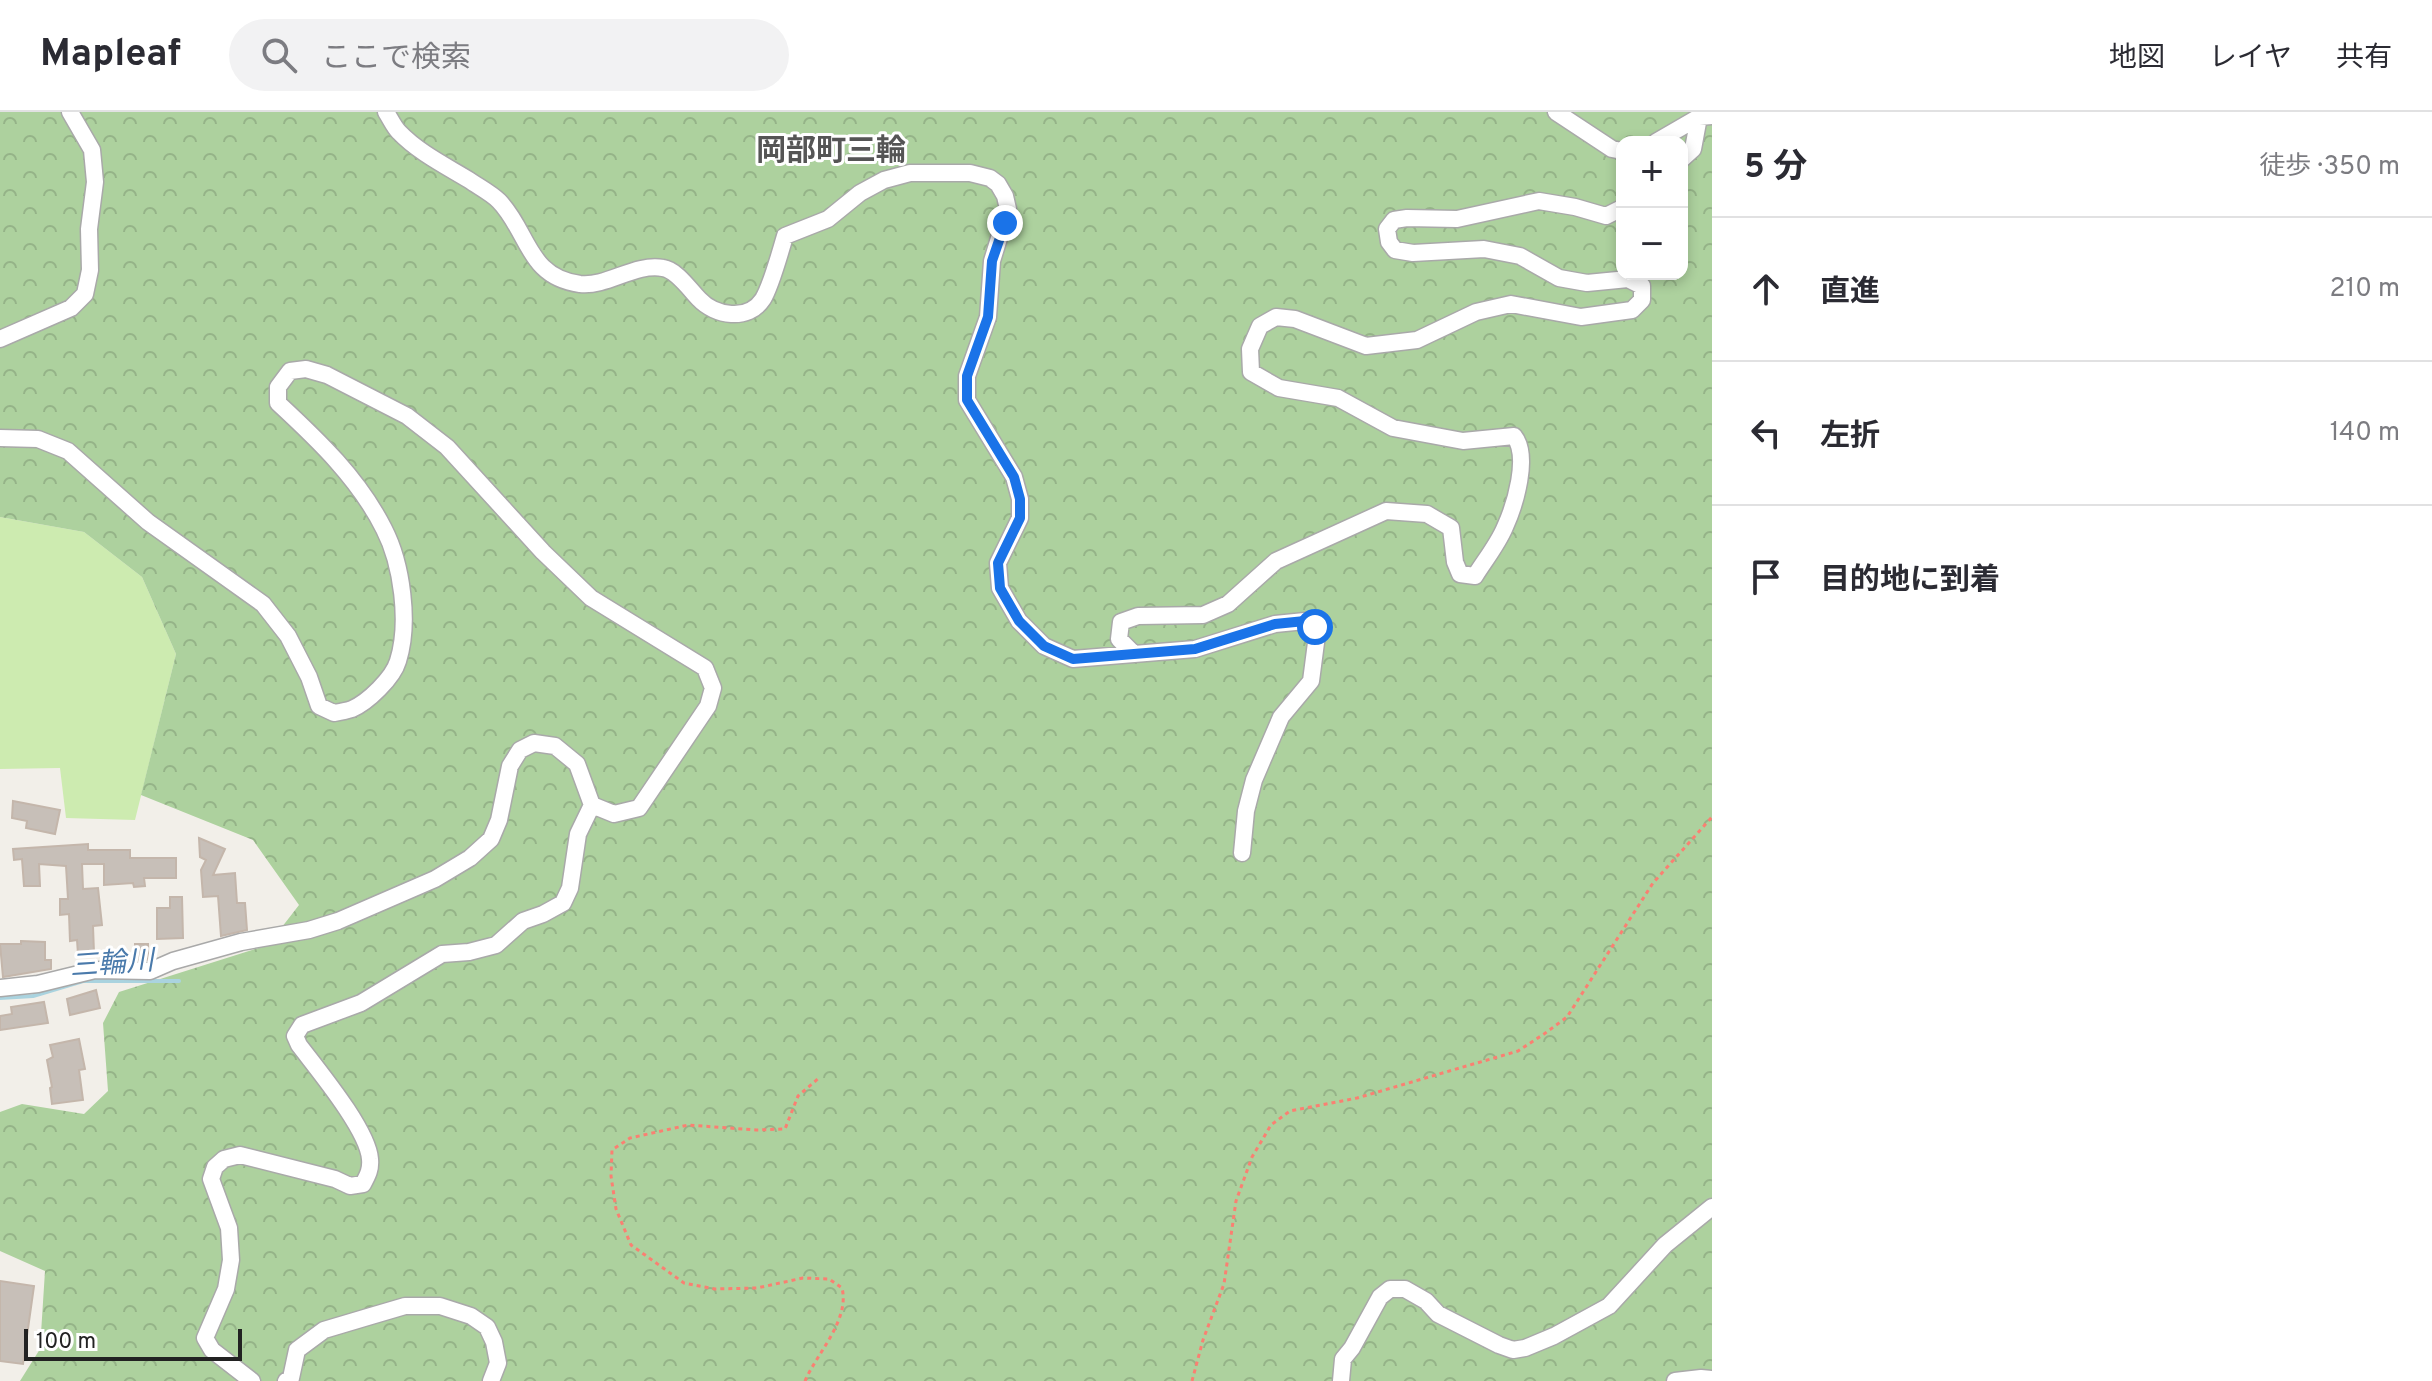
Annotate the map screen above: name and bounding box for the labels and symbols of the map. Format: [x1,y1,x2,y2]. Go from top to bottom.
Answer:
district label: 岡部町三輪 [756,134,906,171]
route end [987,205,1023,241]
route start [1297,609,1333,645]
water label: 三輪川 [69,944,158,986]
scale bar [24,1325,242,1361]

